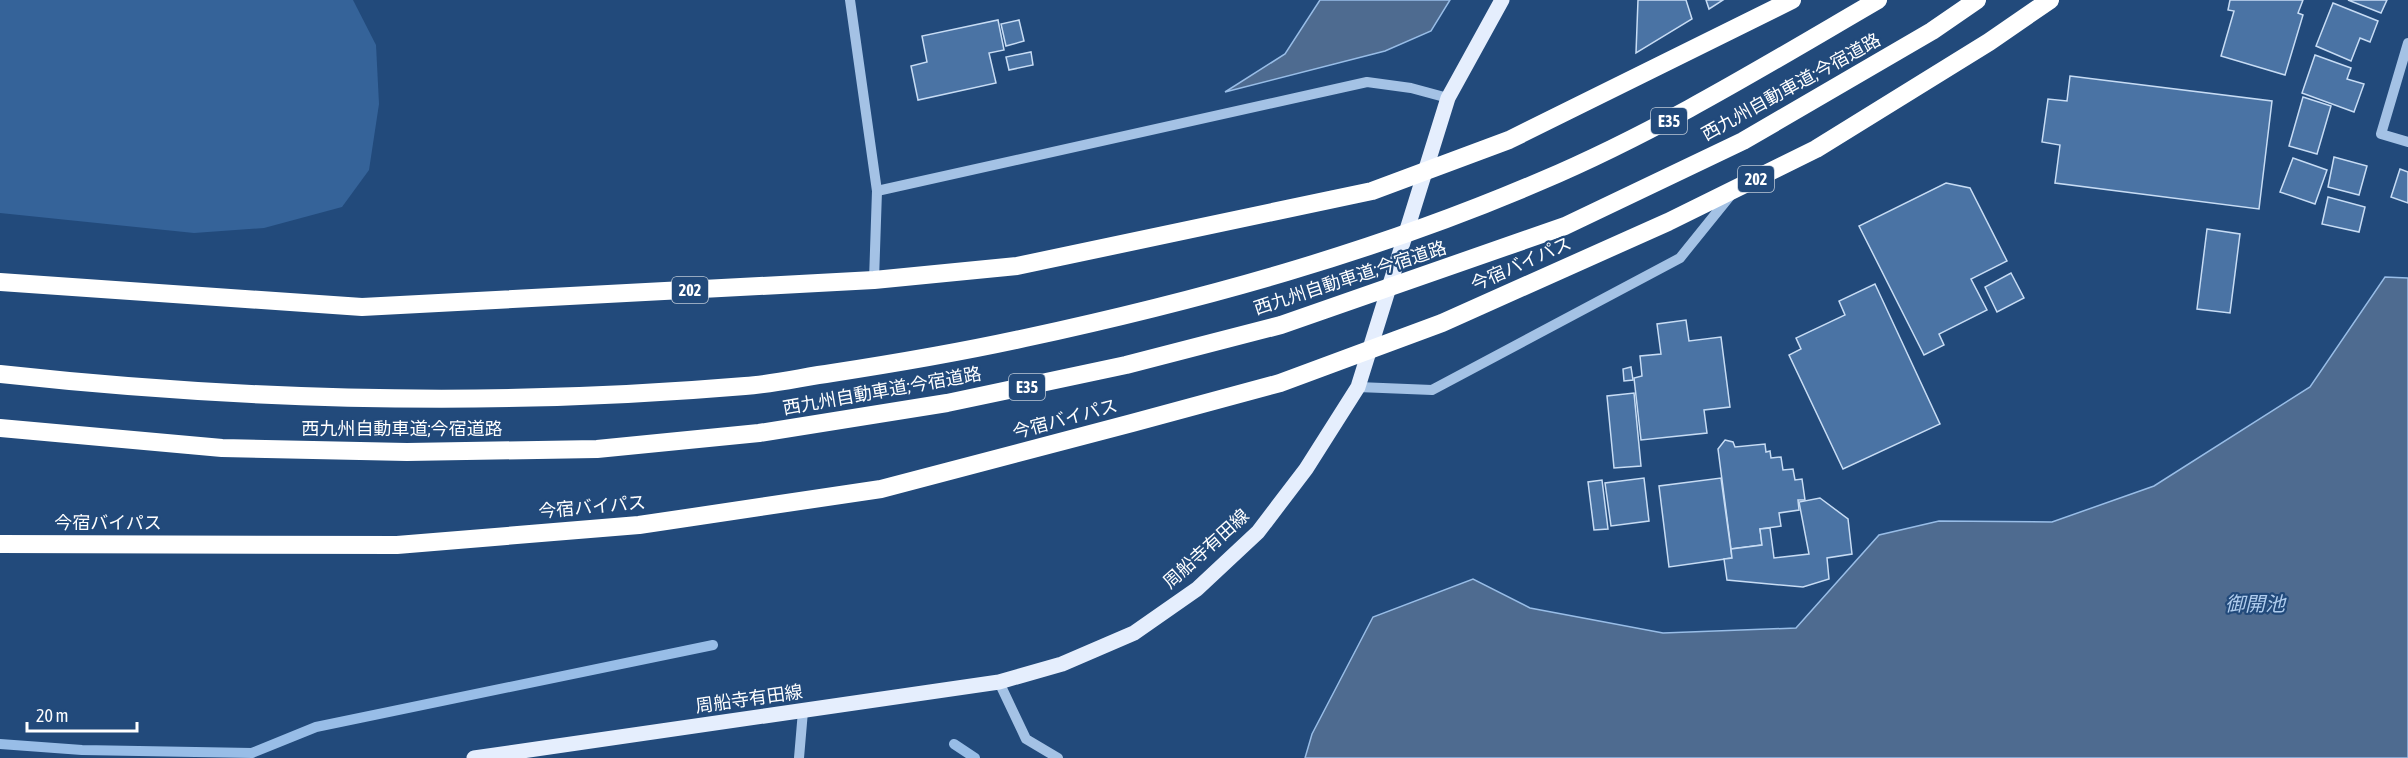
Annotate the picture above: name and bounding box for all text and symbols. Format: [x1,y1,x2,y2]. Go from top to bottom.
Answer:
street label: 西九州自動車道;今宿道路 [1698,29,1884,145]
road number: E35 [1651,108,1687,134]
road number: 202 [1738,166,1774,192]
street label: 今宿バイパス [1467,232,1574,295]
street label: 西九州自動車道;今宿道路 [1251,236,1449,319]
road number: 202 [672,277,708,303]
street label: 西九州自動車道;今宿道路 [781,363,983,418]
road number: E35 [1009,374,1045,400]
street label: 今宿バイパス [1010,394,1120,443]
street label: 西九州自動車道;今宿道路 [301,418,503,439]
street label: 今宿バイパス [537,491,646,522]
street label: 周船寺有田線 [1159,505,1253,593]
street label: 今宿バイパス [54,512,162,533]
water label: 御開池 [2225,592,2287,615]
street label: 周船寺有田線 [694,681,804,716]
scale bar [27,695,136,733]
text: 20 m [36,705,68,726]

